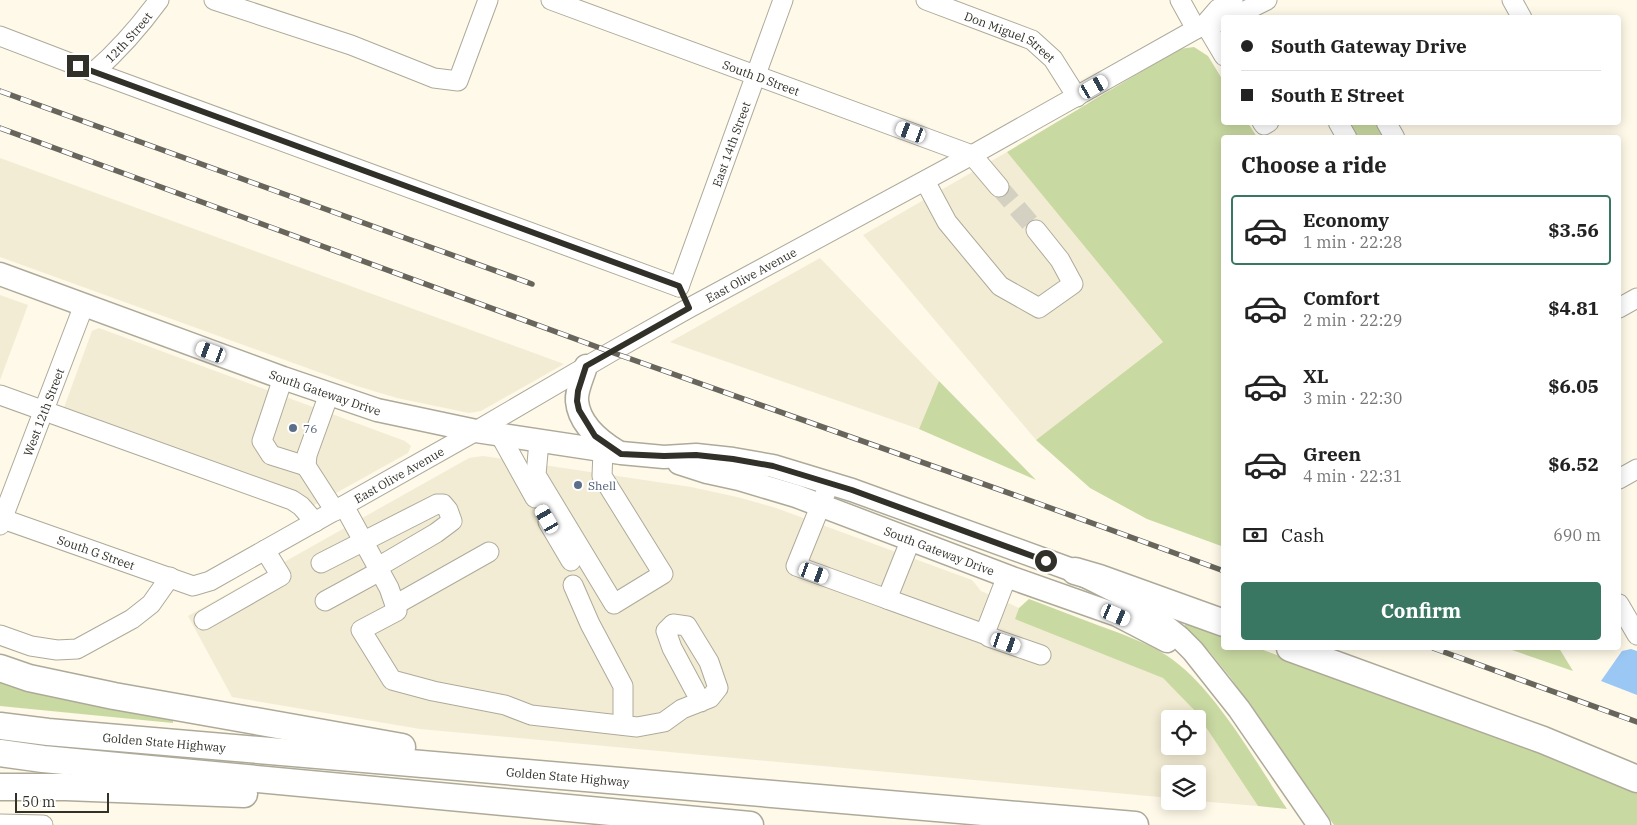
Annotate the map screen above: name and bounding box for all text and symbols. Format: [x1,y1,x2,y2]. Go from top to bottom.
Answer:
street label: Don Miguel Street [962,8,1059,65]
street label: 12th Street [102,9,155,65]
text: South Gateway Drive [1271,34,1467,58]
route end [67,55,89,77]
street label: South D Street [721,56,802,98]
car [1077,73,1110,101]
text: South E Street [1271,83,1404,107]
street label: East 14th Street [708,99,753,189]
car [894,120,927,144]
text: Choose a ride [1241,150,1387,179]
icon: car [1243,208,1288,253]
text: Economy [1303,208,1389,232]
text: $3.56 [1548,218,1599,242]
text: 1 min · 22:28 [1303,232,1402,252]
street label: East Olive Avenue [703,244,799,305]
icon: car [1243,286,1288,331]
text: Comfort [1303,286,1380,310]
text: $4.81 [1548,296,1599,320]
text: 2 min · 22:29 [1303,310,1402,330]
car [194,340,227,364]
icon: car [1243,364,1288,409]
text: XL [1303,364,1329,388]
street label: West 12th Street [20,366,67,458]
street label: South Gateway Drive [267,366,382,418]
text: $6.05 [1548,374,1599,398]
text: 3 min · 22:30 [1303,388,1402,408]
place label: 76 [303,421,317,436]
marker: 76 [287,422,299,434]
icon: car [1243,442,1288,487]
text: Green [1303,442,1361,466]
street label: East Olive Avenue [351,443,446,506]
text: $6.52 [1548,452,1599,476]
text: 4 min · 22:31 [1303,466,1402,486]
place label: Shell [588,478,617,493]
marker: Shell [572,479,584,491]
car [533,502,560,536]
icon: cash [1241,521,1269,549]
street label: South Gateway Drive [882,523,997,578]
text: Cash [1281,523,1325,547]
text: 690 m [1553,525,1601,545]
street label: South G Street [55,531,137,572]
route start [1035,550,1057,572]
car [797,561,830,585]
button: Confirm [1241,582,1601,640]
car [1099,602,1132,628]
car [989,631,1022,655]
map controls [1161,710,1206,810]
button: locate [1161,710,1206,755]
street label: Golden State Highway [102,729,227,755]
street label: Golden State Highway [505,764,631,789]
button: layers [1161,765,1206,810]
scale bar [15,790,109,813]
text: 50 m [22,793,55,811]

